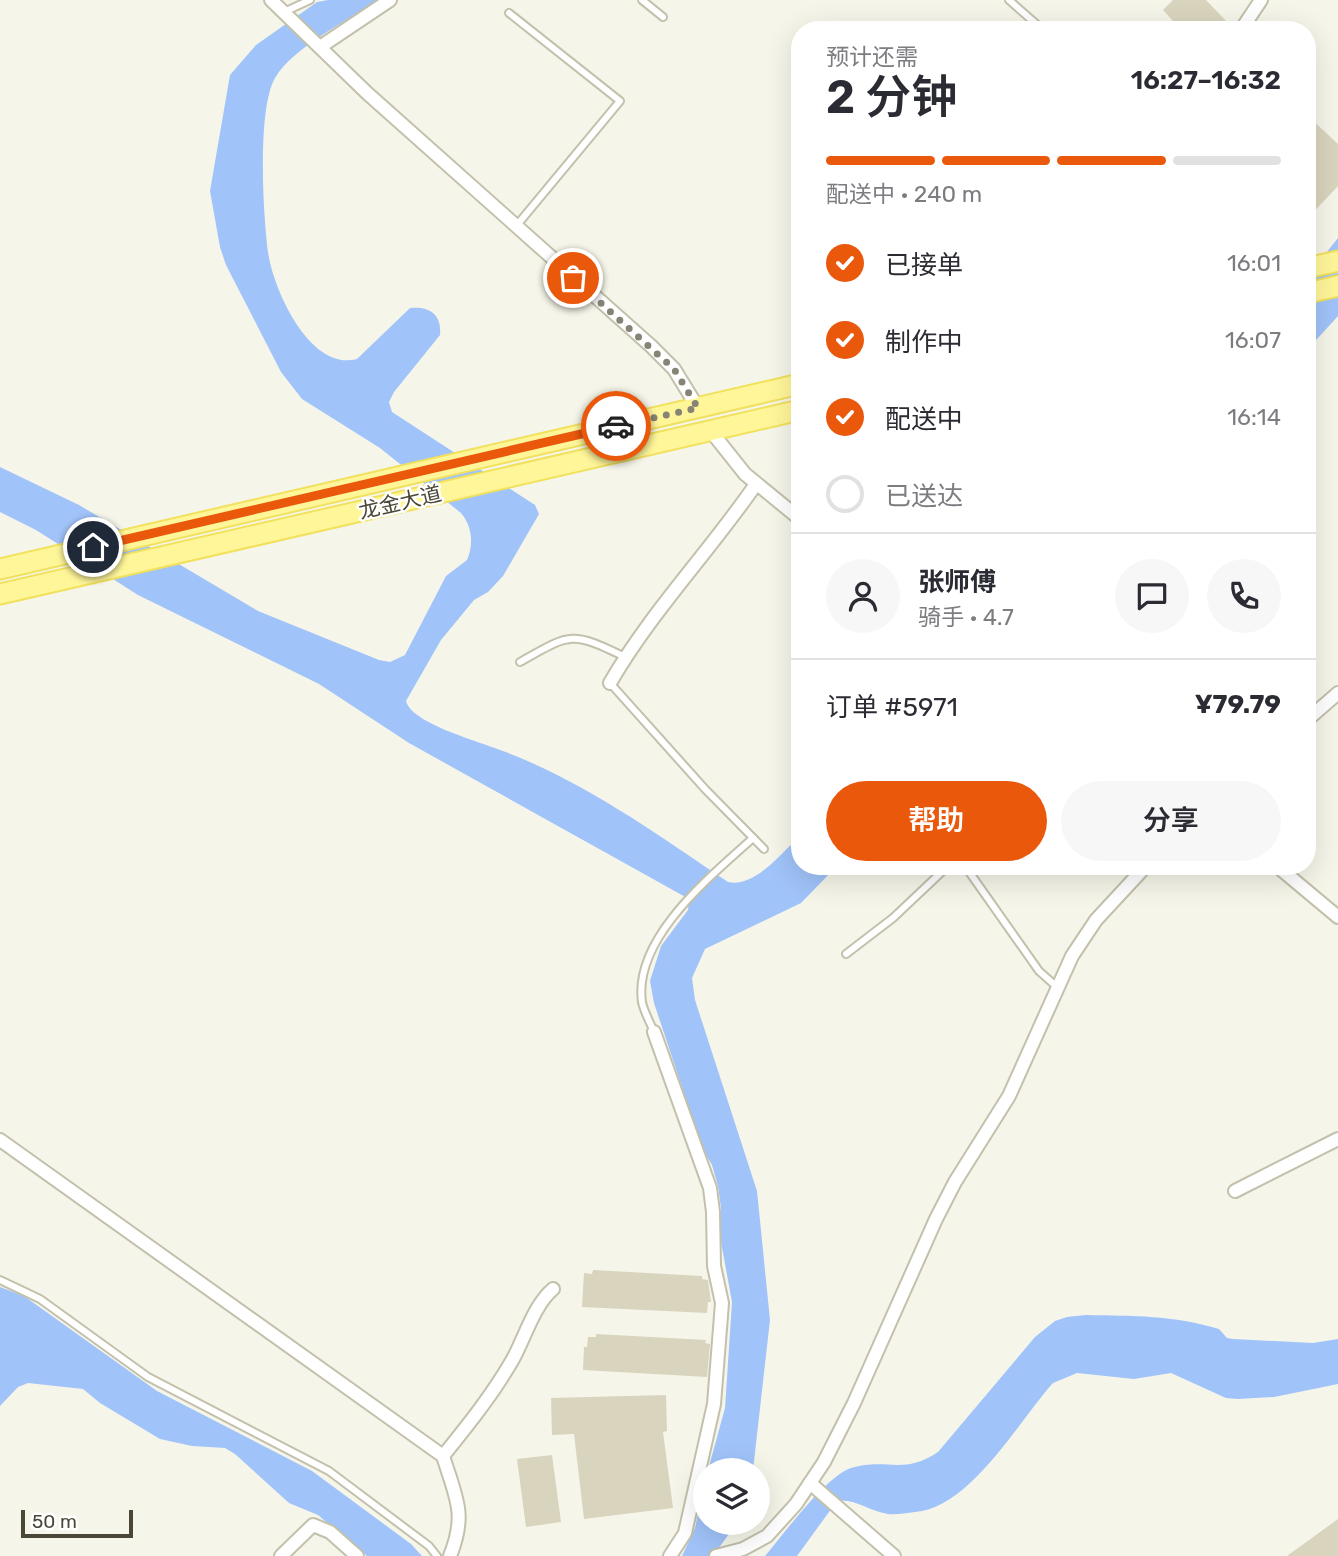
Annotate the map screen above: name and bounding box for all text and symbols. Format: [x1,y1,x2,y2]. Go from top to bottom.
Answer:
text: 预计还需 [826,43,918,71]
text: 16:27–16:32 [1131,65,1281,96]
text: 2 分钟 [826,70,957,125]
text: 配送中 · 240 m [826,180,982,208]
icon: check [826,244,864,282]
pin [543,248,603,308]
text: 16:01 [1227,249,1281,277]
text: 已接单 [885,250,963,281]
icon: bag [554,259,592,297]
icon: check [826,321,864,359]
text: 16:07 [1225,326,1281,354]
text: 制作中 [885,327,963,358]
courier [581,391,651,461]
icon: check [826,398,864,436]
text: 16:14 [1227,403,1281,431]
text: 配送中 [885,404,963,435]
icon: car [597,407,635,445]
street label: 龙金大道 [356,480,444,524]
text: 已送达 [885,481,963,512]
pin [63,517,123,577]
icon: home [74,528,112,566]
button: person [826,559,900,633]
button: chat [1115,559,1189,633]
button: phone [1207,559,1281,633]
text: 张师傅 [918,567,996,598]
text: 骑手 · 4.7 [918,603,1014,631]
text: ¥79.79 [1195,689,1281,720]
text: 订单 #5971 [826,692,958,723]
button: 帮助 [826,781,1047,861]
button: 分享 [1061,781,1281,861]
map controls [693,1458,770,1535]
button: layers [693,1458,770,1535]
scale bar [21,1507,133,1539]
text: 50 m [32,1510,77,1533]

